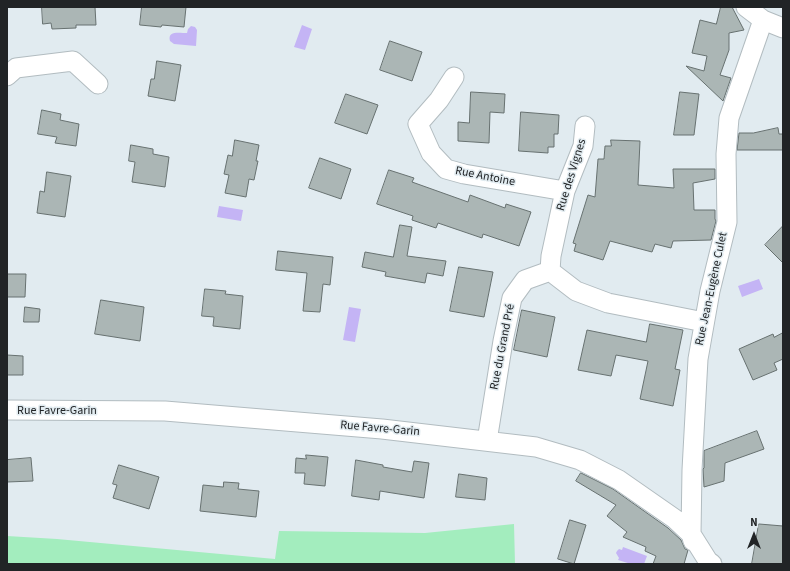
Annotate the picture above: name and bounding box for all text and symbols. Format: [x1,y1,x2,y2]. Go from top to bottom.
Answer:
street label: Rue des Vignes [554,137,590,213]
street label: Rue Antoine [454,164,516,190]
street label: Rue Jean-Eugène Culet [693,231,731,347]
street label: Rue du Grand Pré [488,303,518,391]
street label: Rue Favre-Garin [17,404,97,418]
street label: Rue Favre-Garin [340,418,420,440]
north arrow [734,515,774,555]
text: N [750,515,758,530]

